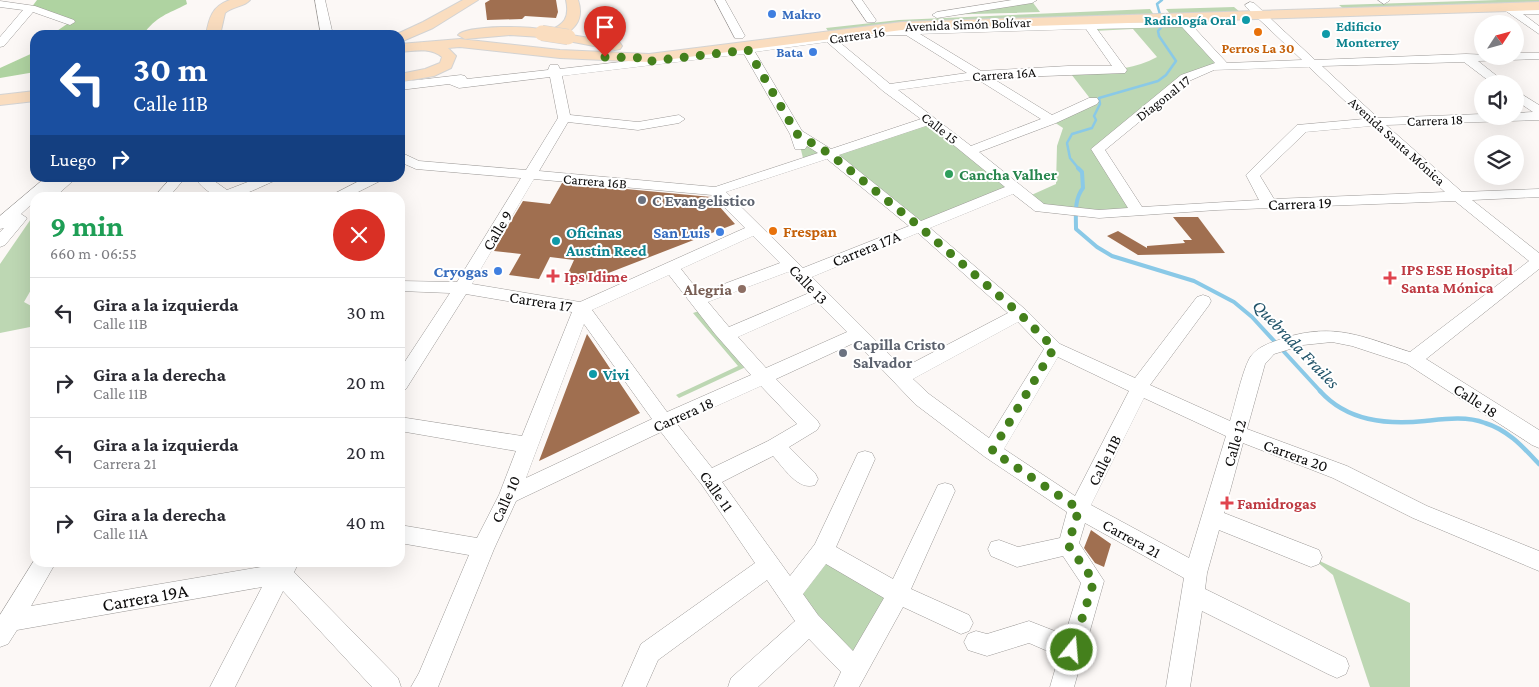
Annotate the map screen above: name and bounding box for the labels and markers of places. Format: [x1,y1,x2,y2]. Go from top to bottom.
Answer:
pin [584,6,626,57]
place label: Makro [782,6,821,22]
marker: Makro [766,8,778,20]
place label: Radiología Oral [1144,12,1236,28]
marker: Radiología Oral [1240,14,1252,26]
place label: Edificio Monterrey [1336,18,1399,50]
marker: Perros La 30 [1252,26,1264,38]
marker: Edificio Monterrey [1320,28,1332,40]
place label: Perros La 30 [1222,40,1294,56]
place label: Bata [776,44,803,60]
marker: Bata [807,46,819,58]
place label: Cancha Valher [959,166,1058,183]
marker: Cancha Valher [943,168,955,180]
place label: C Evangelistico [652,192,755,209]
marker: C Evangelistico [636,194,648,206]
place label: Frespan [783,223,837,240]
place label: Oficinas Austin Reed [565,224,647,259]
place label: San Luis [653,224,710,241]
marker: Frespan [767,225,779,237]
marker: San Luis [714,226,726,238]
marker: Oficinas Austin Reed [550,235,562,247]
place label: IPS ESE Hospital Santa Mónica [1401,261,1513,296]
place label: Cryogas [434,263,488,280]
marker: Cryogas [492,265,504,277]
place label: Ips Idime [564,268,628,285]
marker: Ips Idime [546,269,560,283]
marker: IPS ESE Hospital Santa Mónica [1383,271,1397,285]
place label: Alegria [682,281,732,298]
marker: Alegria [736,283,748,295]
place label: Capilla Cristo Salvador [853,336,945,371]
marker: Capilla Cristo Salvador [837,347,849,359]
place label: Vivi [602,366,630,383]
marker: Vivi [587,368,599,380]
place label: Famidrogas [1237,495,1317,512]
marker: Famidrogas [1221,497,1233,509]

